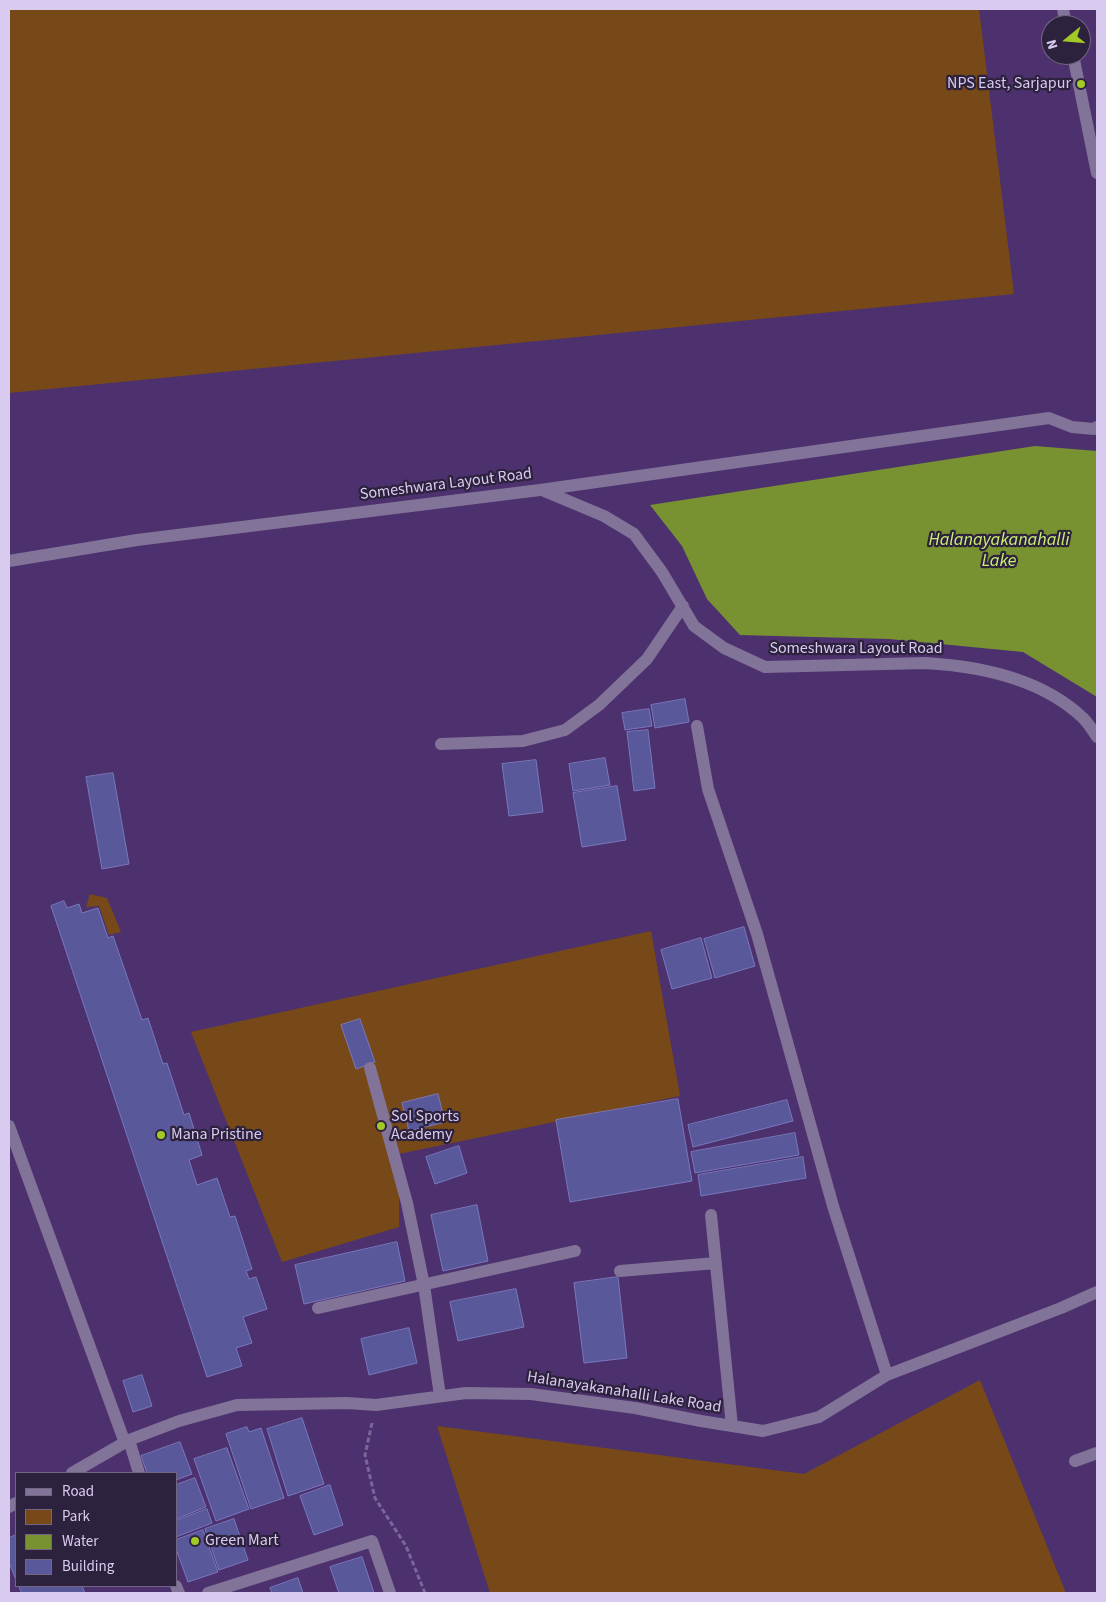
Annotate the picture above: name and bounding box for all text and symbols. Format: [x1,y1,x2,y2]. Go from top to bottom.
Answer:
north arrow [1041,15,1091,65]
text: N [1042,37,1064,51]
place label: NPS East, Sarjapur [947,74,1071,94]
marker: NPS East, Sarjapur [1075,78,1087,90]
street label: Someshwara Layout Road [359,465,533,505]
water label: Halanayakanahalli Lake [929,530,1069,572]
street label: Someshwara Layout Road [769,639,943,659]
place label: Sol Sports Academy [391,1107,459,1145]
marker: Sol Sports Academy [375,1120,387,1132]
place label: Mana Pristine [171,1125,262,1145]
marker: Mana Pristine [155,1129,167,1141]
street label: Halanayakanahalli Lake Road [526,1368,722,1418]
legend [15,1472,178,1587]
text: Road [62,1481,94,1502]
text: Park [62,1506,90,1527]
text: Water [62,1531,98,1552]
place label: Green Mart [205,1531,279,1551]
marker: Green Mart [189,1535,201,1547]
text: Building [62,1556,114,1577]

